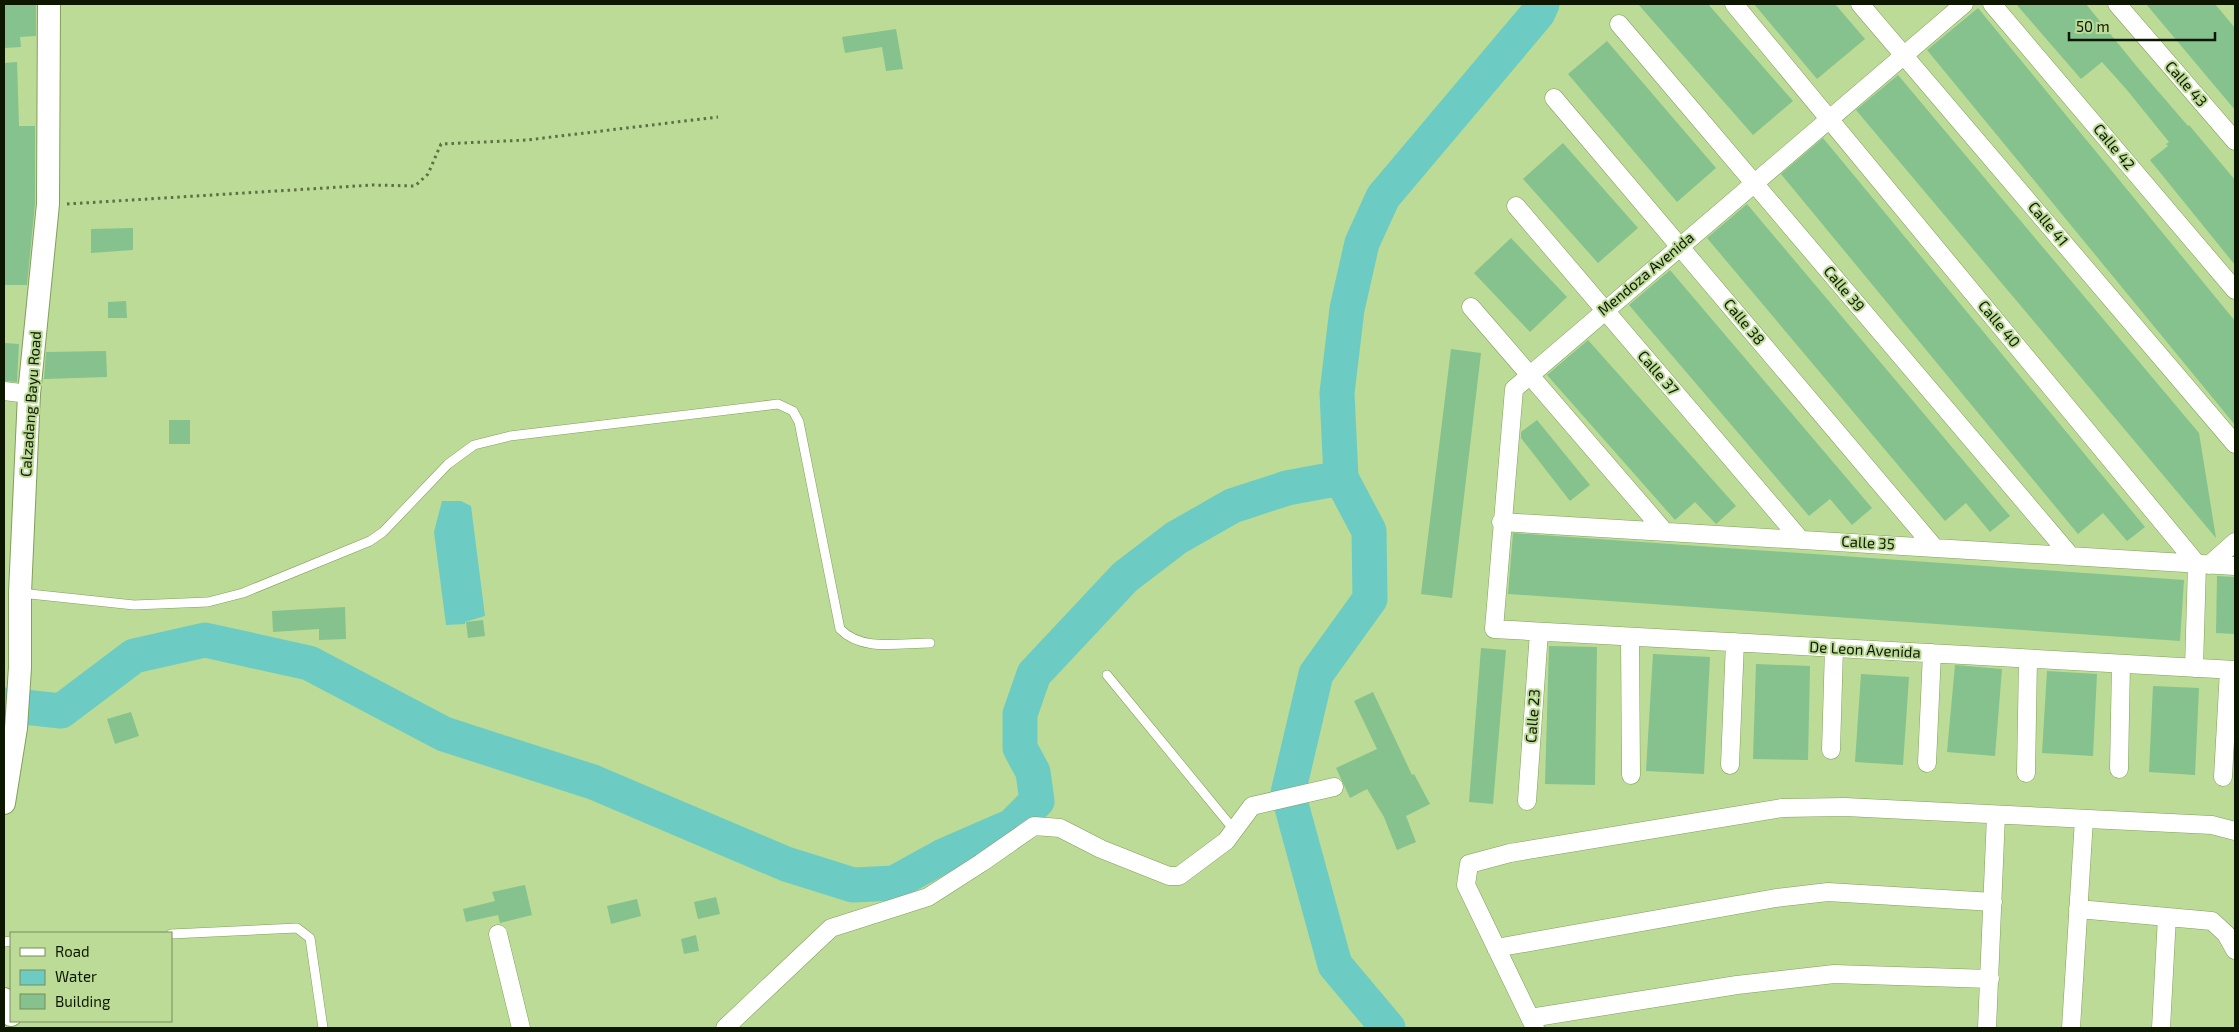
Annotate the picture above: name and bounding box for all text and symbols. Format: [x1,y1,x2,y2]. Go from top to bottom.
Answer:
scale bar [2069,10,2215,42]
text: 50 m [2076,17,2110,35]
street label: Calle 43 [2162,57,2211,110]
street label: Calle 42 [2090,120,2139,173]
street label: Calle 41 [2025,198,2072,249]
street label: Mendoza Avenida [1594,228,1697,319]
street label: Calle 39 [1821,262,1869,315]
street label: Calle 38 [1720,295,1769,348]
street label: Calle 40 [1975,296,2024,350]
street label: Calzadang Bayu Road [16,330,44,478]
street label: Calle 37 [1635,346,1683,399]
street label: Calle 35 [1841,532,1895,552]
street label: De Leon Avenida [1809,637,1921,661]
street label: Calle 23 [1521,688,1543,743]
legend [10,932,172,1022]
text: Road [55,942,90,960]
text: Water [55,967,97,985]
text: Building [55,992,111,1010]

